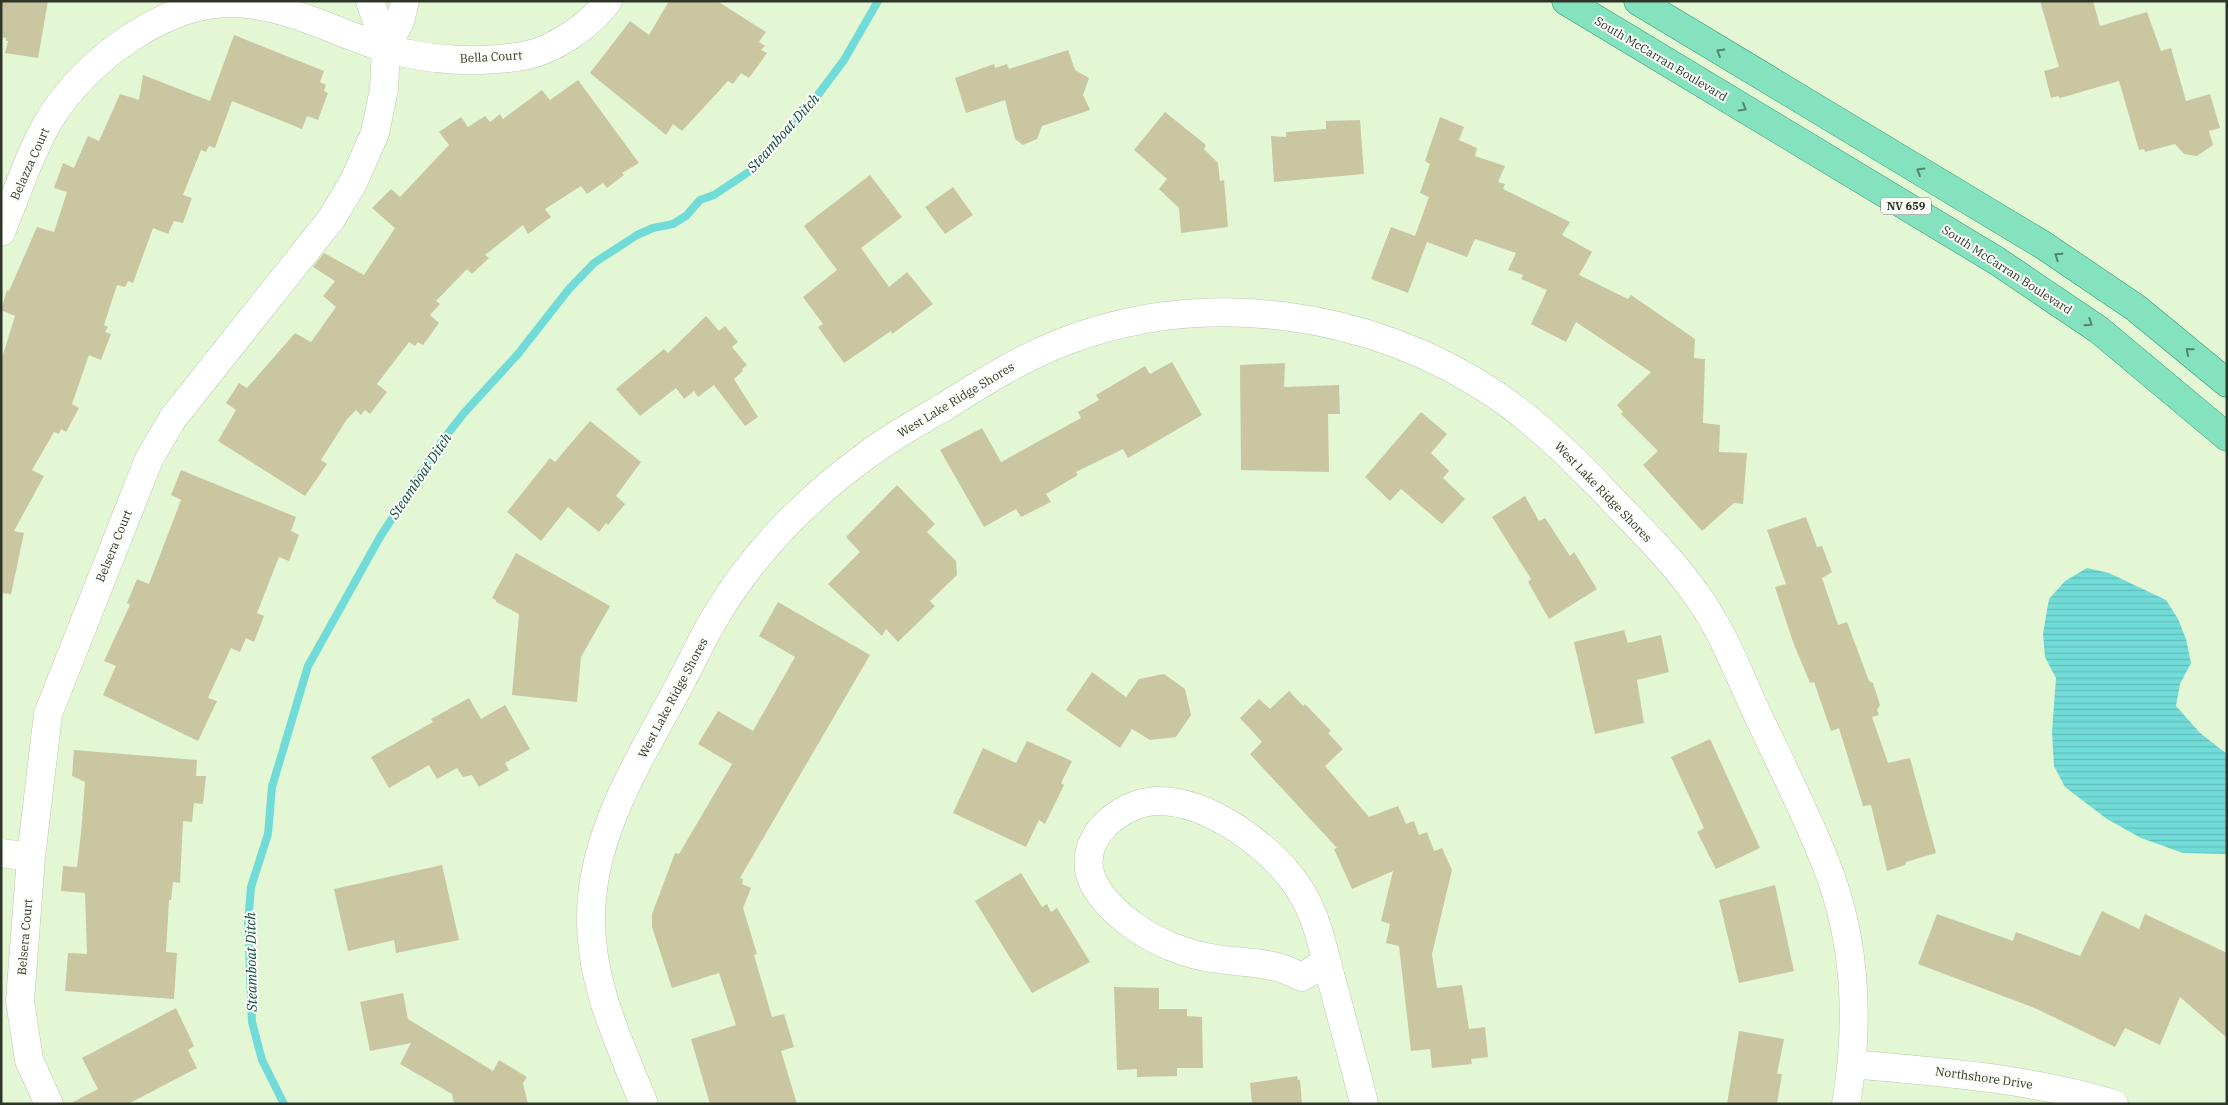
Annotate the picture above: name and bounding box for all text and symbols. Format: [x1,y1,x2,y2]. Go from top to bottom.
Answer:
street label: South McCarran Boulevard [1592,13,1730,104]
street label: Bella Court [459,47,523,66]
one-way arrow [1716,49,1725,59]
water label: Steamboat Ditch [742,90,823,177]
one-way arrow [1737,101,1746,111]
street label: Belazza Court [7,125,52,202]
one-way arrow [1916,167,1925,177]
road number: NV 659 [1881,198,1931,215]
street label: South McCarran Boulevard [1939,222,2075,317]
one-way arrow [2054,253,2064,262]
one-way arrow [2083,317,2093,326]
one-way arrow [2186,349,2195,357]
street label: West Lake Ridge Shores [895,359,1017,440]
water label: Steamboat Ditch [384,429,456,523]
street label: West Lake Ridge Shores [1552,438,1655,545]
street label: Belsera Court [92,508,135,584]
street label: West Lake Ridge Shores [635,635,711,760]
street label: Belsera Court [14,898,35,976]
water label: Steamboat Ditch [241,912,261,1013]
street label: Northshore Drive [1934,1063,2034,1092]

